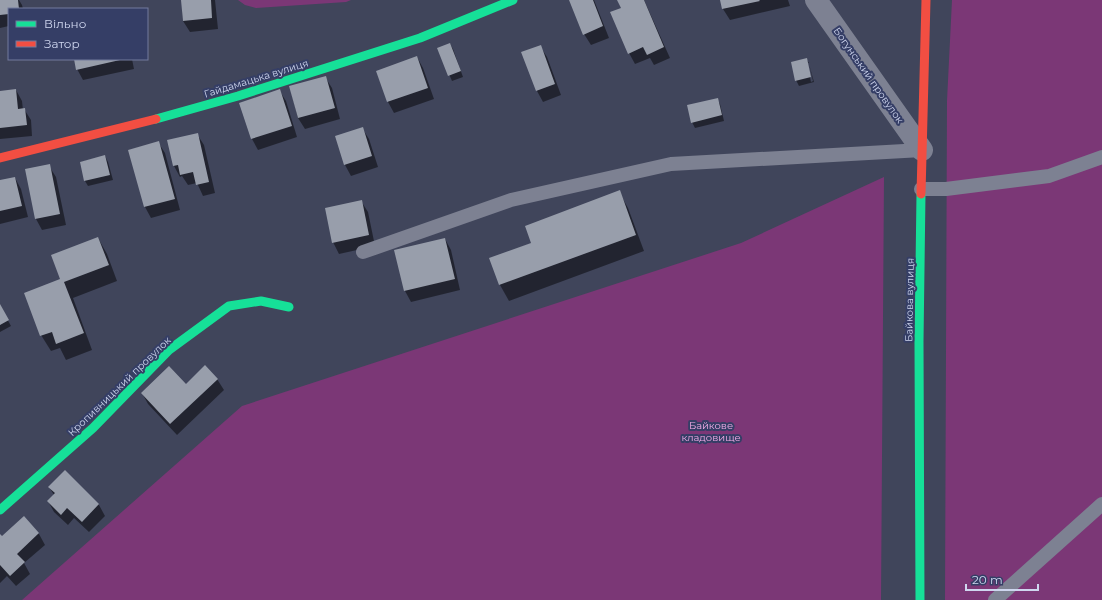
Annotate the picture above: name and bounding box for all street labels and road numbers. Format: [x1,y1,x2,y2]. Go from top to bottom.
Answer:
street label: Богунський провулок [831,25,907,126]
street label: Гайдамацька вулиця [202,56,310,101]
street label: Байкова вулиця [902,258,917,342]
street label: Кропивницький провулок [65,334,174,439]

